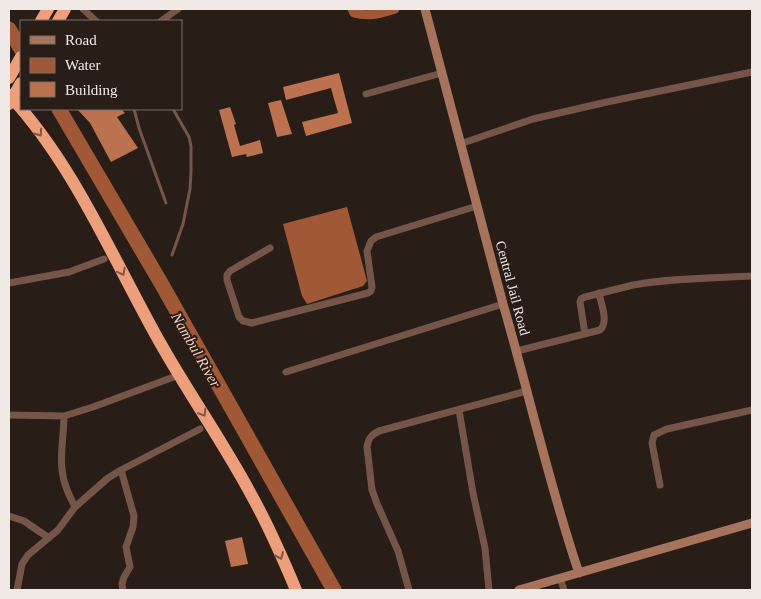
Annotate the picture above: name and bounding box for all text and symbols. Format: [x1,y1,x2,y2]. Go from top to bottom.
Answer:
legend [20,20,182,110]
text: Road [65,32,97,48]
text: Water [65,57,100,73]
text: Building [65,82,118,98]
one-way arrow [33,127,42,137]
street label: Central Jail Road [493,239,532,337]
one-way arrow [116,267,126,276]
water label: Nambul River [168,309,224,390]
one-way arrow [197,407,206,417]
one-way arrow [274,551,285,560]

